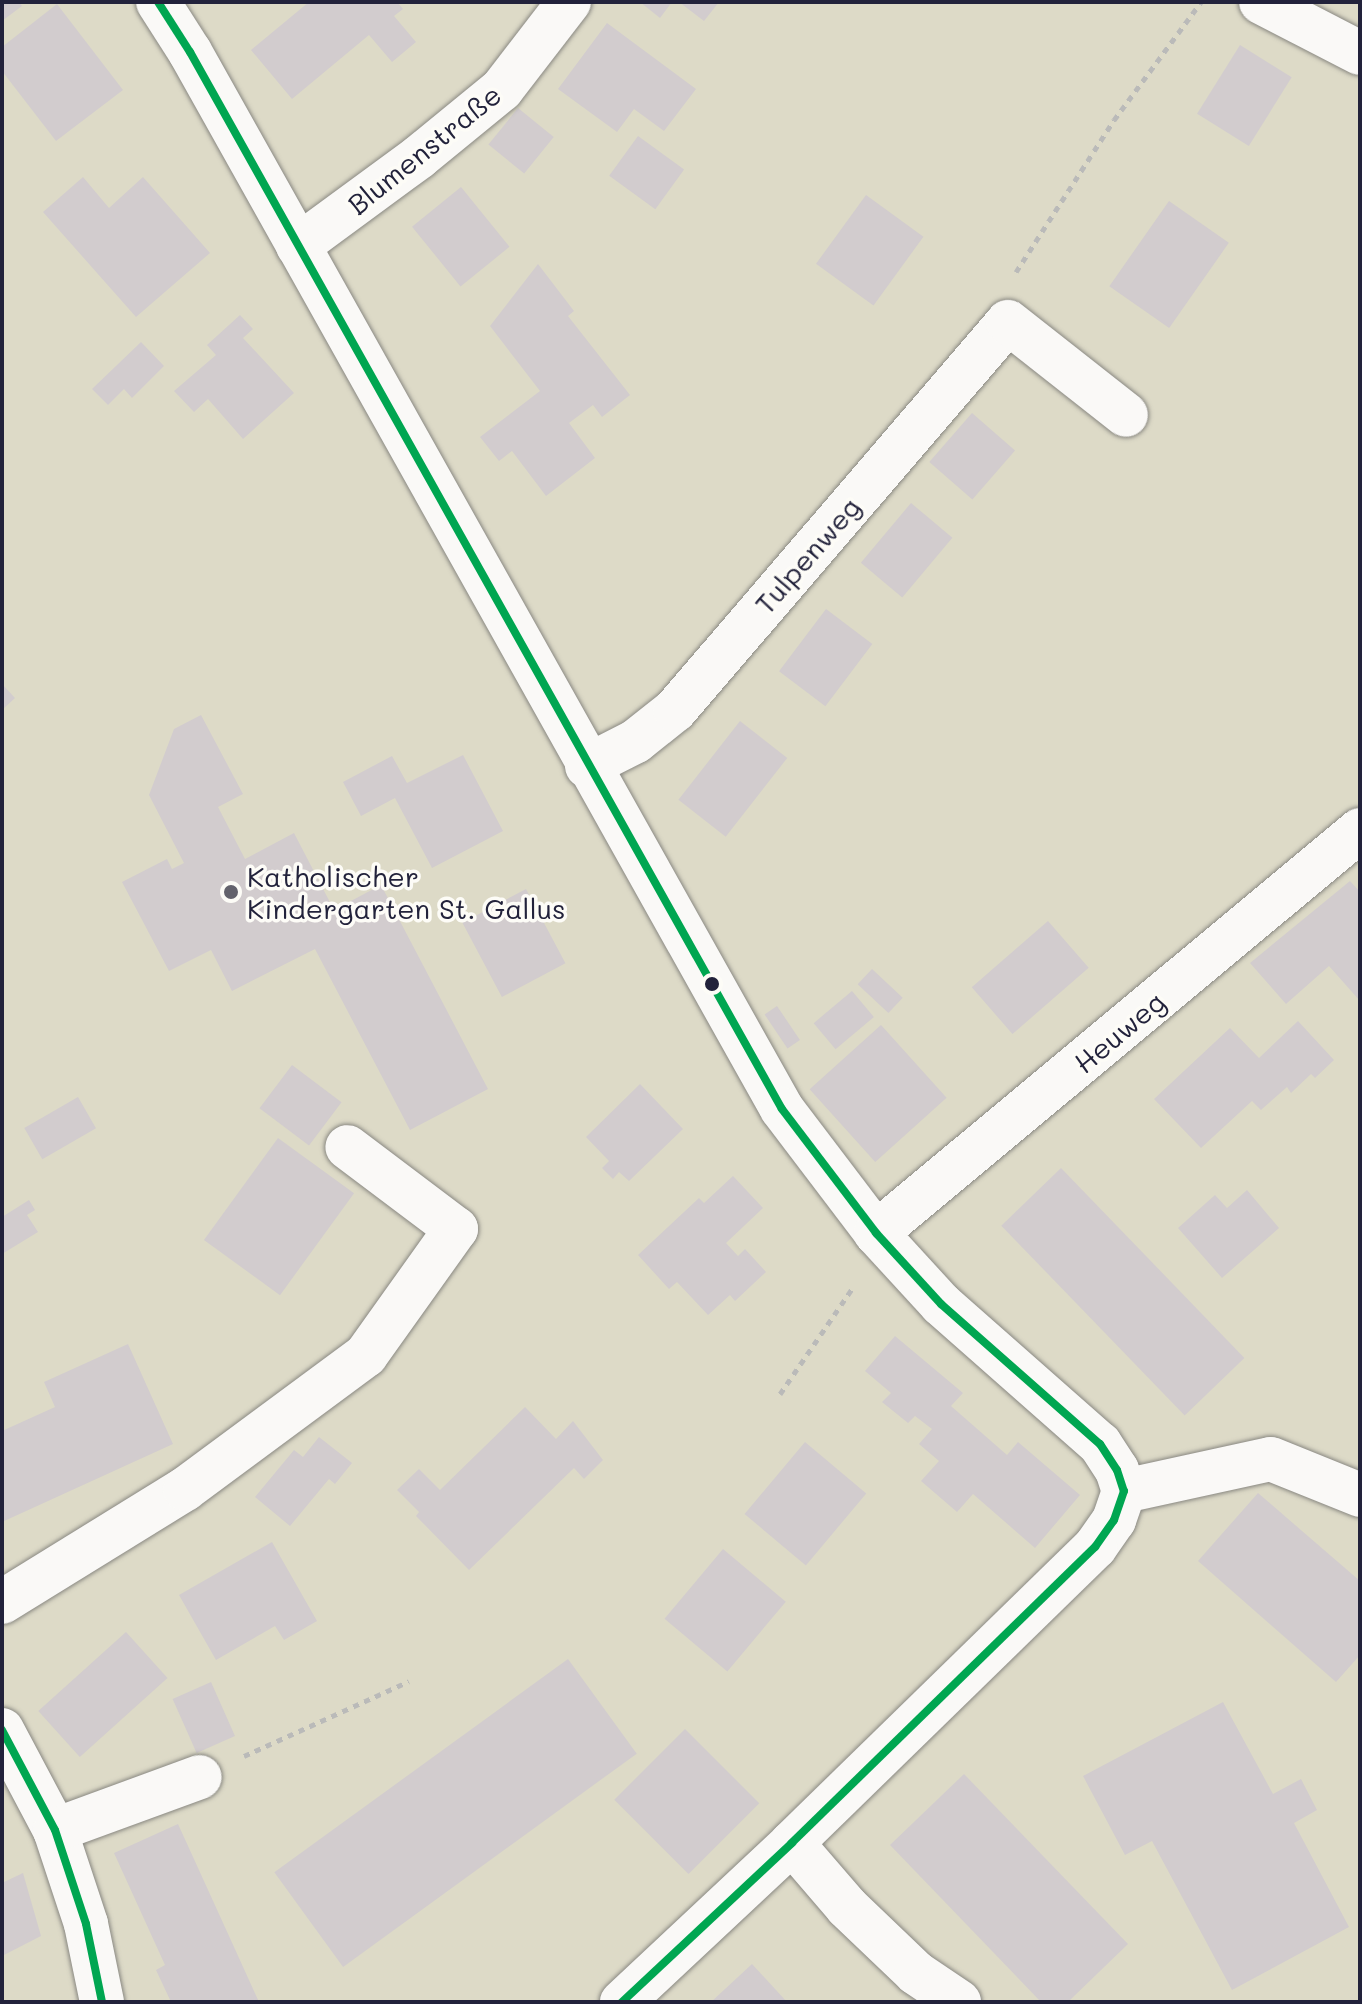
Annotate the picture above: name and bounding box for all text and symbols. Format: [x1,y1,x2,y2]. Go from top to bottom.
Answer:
street label: Blumenstraße [341,77,507,221]
street label: Tulpenweg [747,490,867,620]
place label: Katholischer Kindergarten St. Gallus [247,859,566,925]
marker: Katholischer Kindergarten St. Gallus [222,883,240,901]
unlabelled marker [704,976,720,992]
street label: Heuweg [1067,984,1171,1080]

